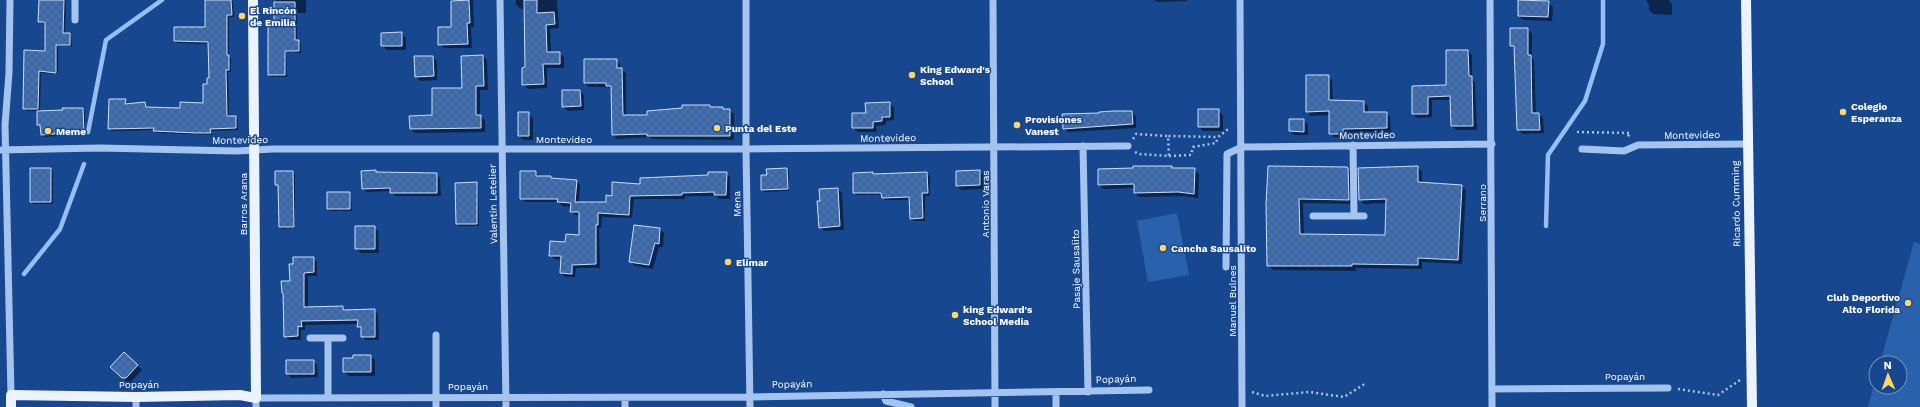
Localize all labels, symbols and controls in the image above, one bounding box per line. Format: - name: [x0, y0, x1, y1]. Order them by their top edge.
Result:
- place label: El Rincón de Emilia: [250, 5, 296, 28]
- marker: El Rincón de Emilia: [237, 11, 247, 21]
- place label: King Edward's School: [920, 64, 991, 87]
- marker: King Edward's School: [907, 70, 917, 80]
- place label: Colegio Esperanza: [1851, 101, 1902, 124]
- marker: Colegio Esperanza: [1838, 107, 1848, 117]
- place label: Provisiones Vanest: [1025, 114, 1083, 137]
- marker: Provisiones Vanest: [1012, 120, 1022, 130]
- marker: Punta del Este: [712, 123, 722, 133]
- place label: Punta del Este: [725, 123, 797, 134]
- marker: Meme: [43, 126, 53, 136]
- place label: Meme: [56, 126, 86, 137]
- street label: Montevideo: [1339, 129, 1395, 141]
- street label: Montevideo: [1664, 129, 1720, 141]
- street label: Montevideo: [860, 132, 916, 144]
- street label: Montevideo: [212, 134, 268, 146]
- street label: Montevideo: [536, 134, 592, 145]
- street label: Ricardo Cumming: [1730, 160, 1742, 247]
- street label: Valentín Letelier: [487, 164, 499, 244]
- street label: Antonio Varas: [980, 170, 991, 238]
- street label: Barros Arana: [238, 172, 249, 235]
- street label: Serrano: [1477, 184, 1488, 222]
- street label: Mena: [731, 191, 743, 217]
- street label: Pasaje Sausalito: [1070, 229, 1082, 309]
- marker: Cancha Sausalito: [1158, 243, 1168, 253]
- place label: Cancha Sausalito: [1171, 243, 1256, 254]
- marker: Elimar: [723, 257, 733, 267]
- place label: Elimar: [736, 257, 769, 268]
- street label: Manuel Bulnes: [1227, 265, 1238, 337]
- place label: Club Deportivo Alto Florida: [1826, 292, 1900, 315]
- marker: Club Deportivo Alto Florida: [1903, 298, 1913, 308]
- place label: king Edward's School Media: [963, 304, 1033, 327]
- marker: king Edward's School Media: [950, 310, 960, 320]
- north arrow: [1868, 355, 1908, 395]
- text: N: [1883, 359, 1892, 372]
- street label: Popayán: [1605, 371, 1645, 382]
- street label: Popayán: [1096, 373, 1136, 385]
- street label: Popayán: [772, 378, 812, 390]
- street label: Popayán: [119, 379, 159, 390]
- street label: Popayán: [448, 381, 488, 392]

